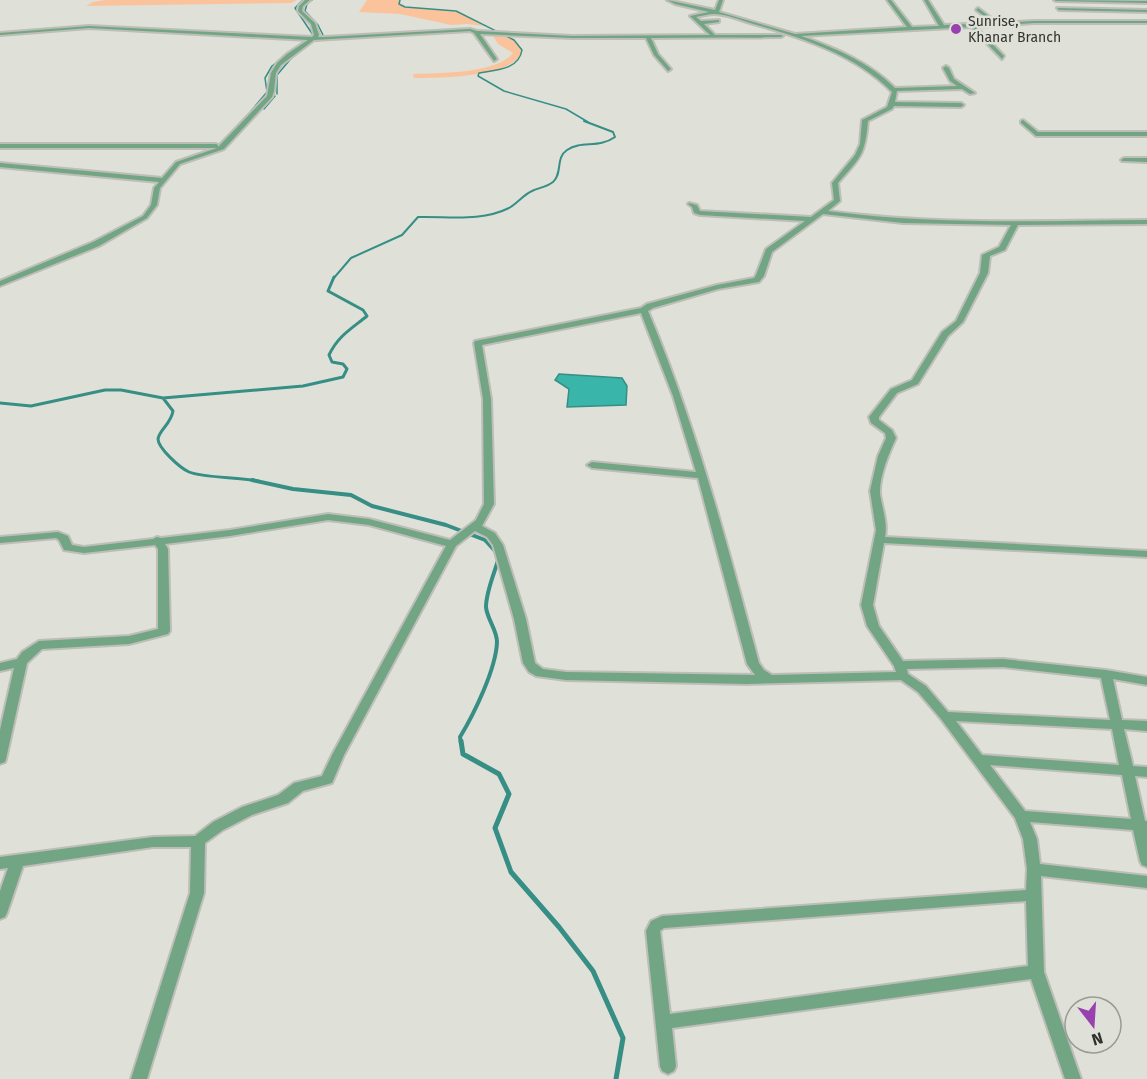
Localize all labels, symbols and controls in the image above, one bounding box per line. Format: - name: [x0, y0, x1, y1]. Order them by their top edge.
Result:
- place label: Sunrise, Khanar Branch: [968, 13, 1061, 46]
- marker: Sunrise, Khanar Branch: [949, 22, 963, 36]
- north arrow: [1063, 995, 1123, 1055]
- text: N: [1089, 1028, 1105, 1050]

